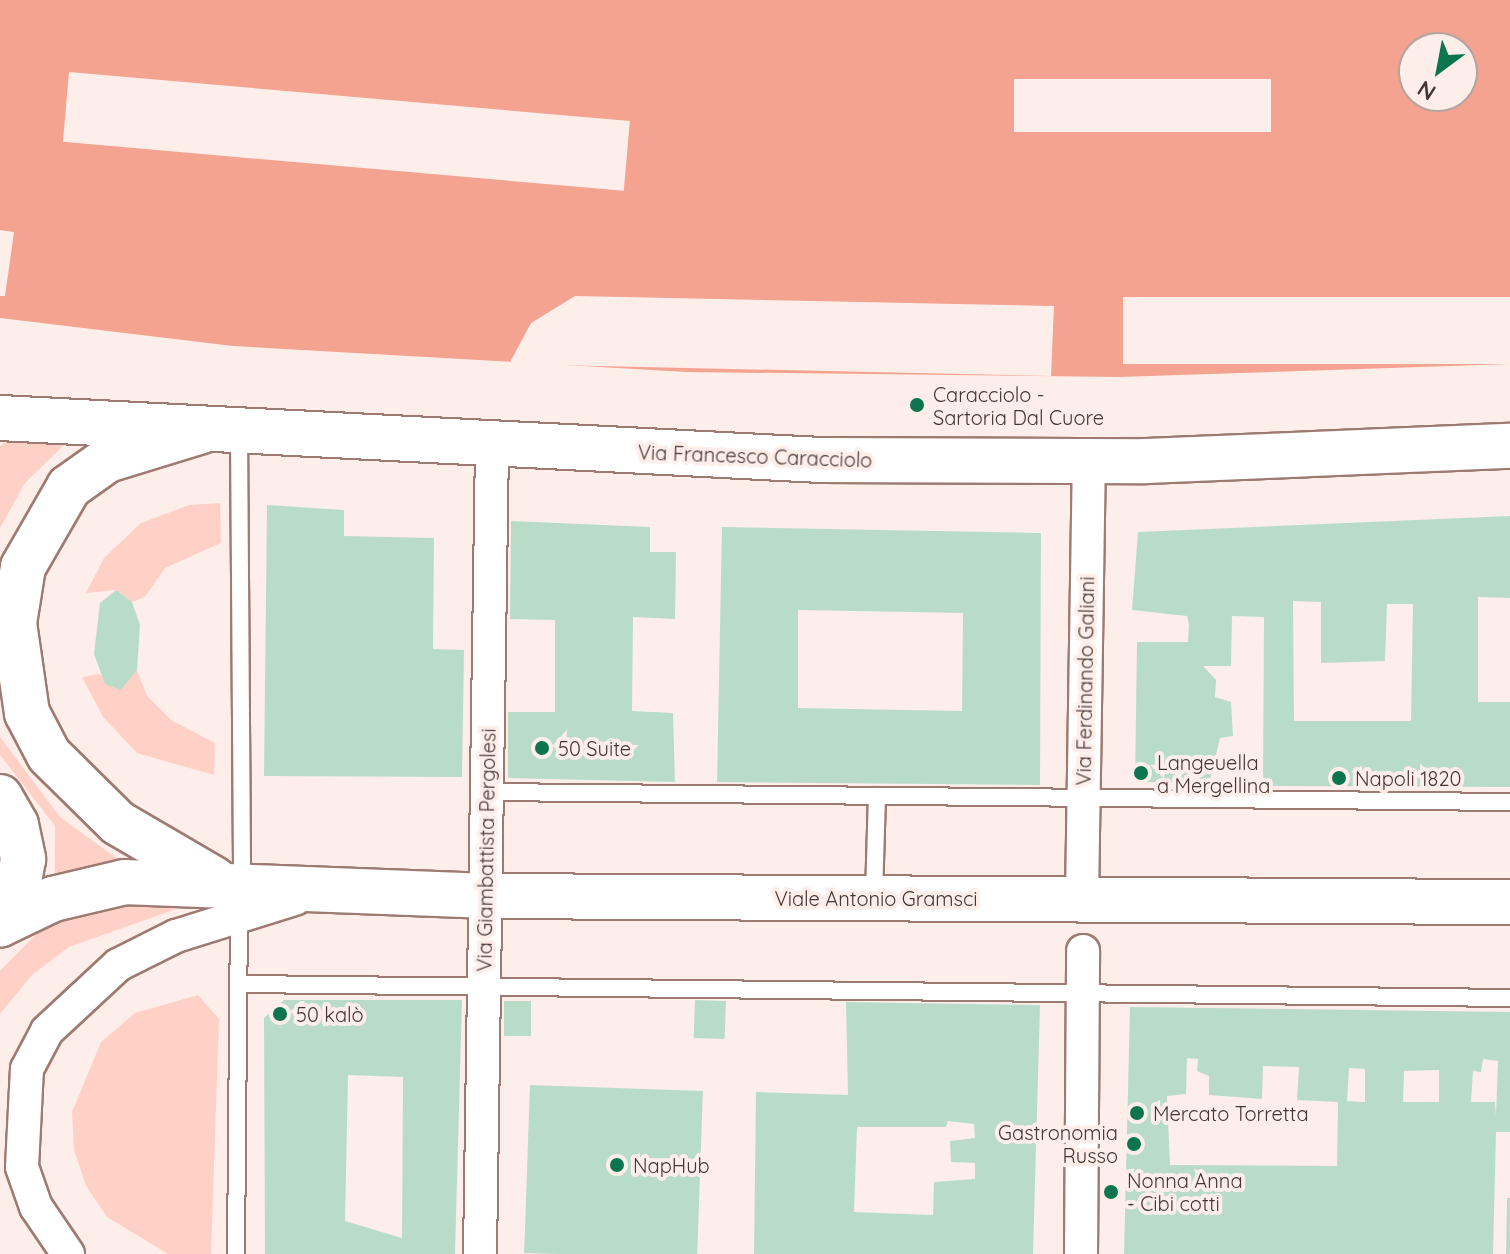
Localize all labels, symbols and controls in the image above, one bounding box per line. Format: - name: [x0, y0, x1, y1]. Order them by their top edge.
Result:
- north arrow: [1398, 32, 1478, 112]
- text: N: [1412, 75, 1441, 107]
- place label: Caracciolo - Sartoria Dal Cuore: [933, 382, 1104, 429]
- marker: Caracciolo - Sartoria Dal Cuore: [908, 396, 926, 414]
- street label: Via Francesco Caracciolo: [637, 440, 873, 472]
- street label: Via Ferdinando Galiani: [1071, 576, 1099, 786]
- street label: Via Giambattista Pergolesi: [472, 728, 500, 972]
- place label: 50 Suite: [558, 736, 631, 760]
- marker: 50 Suite: [533, 739, 551, 757]
- place label: Langeuella a Mergellina: [1157, 750, 1270, 797]
- marker: Langeuella a Mergellina: [1132, 764, 1150, 782]
- place label: Napoli 1820: [1355, 766, 1461, 790]
- marker: Napoli 1820: [1330, 769, 1348, 787]
- street label: Viale Antonio Gramsci: [774, 886, 978, 910]
- place label: 50 kalò: [296, 1002, 364, 1026]
- marker: 50 kalò: [271, 1005, 289, 1023]
- place label: Mercato Torretta: [1153, 1101, 1308, 1125]
- marker: Mercato Torretta: [1128, 1104, 1146, 1122]
- place label: Gastronomia Russo: [998, 1120, 1118, 1167]
- marker: Gastronomia Russo: [1125, 1135, 1143, 1153]
- place label: NapHub: [633, 1153, 710, 1177]
- marker: NapHub: [608, 1156, 626, 1174]
- place label: Nonna Anna - Cibi cotti: [1127, 1168, 1243, 1215]
- marker: Nonna Anna - Cibi cotti: [1102, 1183, 1120, 1201]

